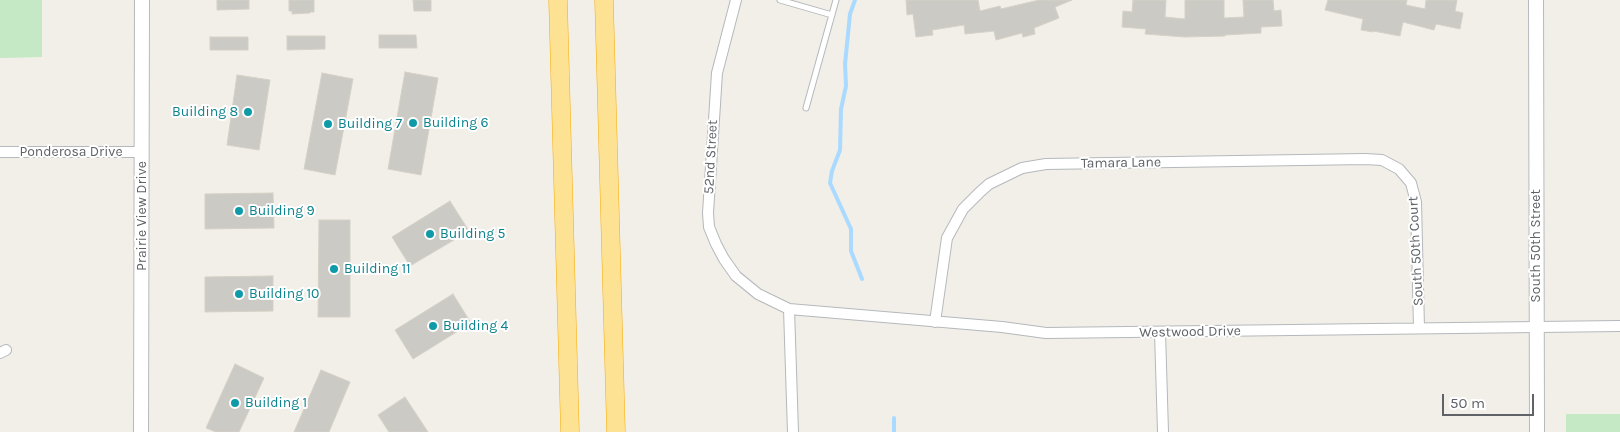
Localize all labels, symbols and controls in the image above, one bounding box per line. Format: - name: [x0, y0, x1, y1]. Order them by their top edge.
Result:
- place label: Building 8: [172, 104, 238, 120]
- marker: Building 8: [242, 106, 254, 118]
- place label: Building 6: [423, 115, 488, 131]
- place label: Building 7: [338, 116, 402, 132]
- marker: Building 6: [407, 117, 419, 129]
- marker: Building 7: [322, 118, 334, 130]
- street label: 52nd Street: [701, 119, 721, 195]
- street label: Ponderosa Drive: [19, 144, 123, 160]
- street label: Tamara Lane: [1081, 154, 1161, 172]
- street label: Prairie View Drive: [134, 161, 150, 271]
- street label: South 50th Street: [1528, 189, 1544, 303]
- street label: South 50th Court: [1405, 196, 1427, 306]
- place label: Building 9: [249, 203, 315, 219]
- marker: Building 9: [233, 205, 245, 217]
- place label: Building 5: [440, 226, 505, 242]
- marker: Building 5: [424, 228, 436, 240]
- place label: Building 11: [344, 261, 411, 277]
- marker: Building 11: [328, 263, 340, 275]
- place label: Building 10: [249, 286, 319, 302]
- marker: Building 10: [233, 288, 245, 300]
- place label: Building 4: [443, 318, 508, 334]
- marker: Building 4: [427, 320, 439, 332]
- street label: Westwood Drive: [1139, 323, 1241, 341]
- scale bar: [1445, 384, 1538, 416]
- text: 50 m: [1450, 394, 1485, 412]
- place label: Building 1: [245, 395, 307, 411]
- marker: Building 1: [229, 397, 241, 409]

